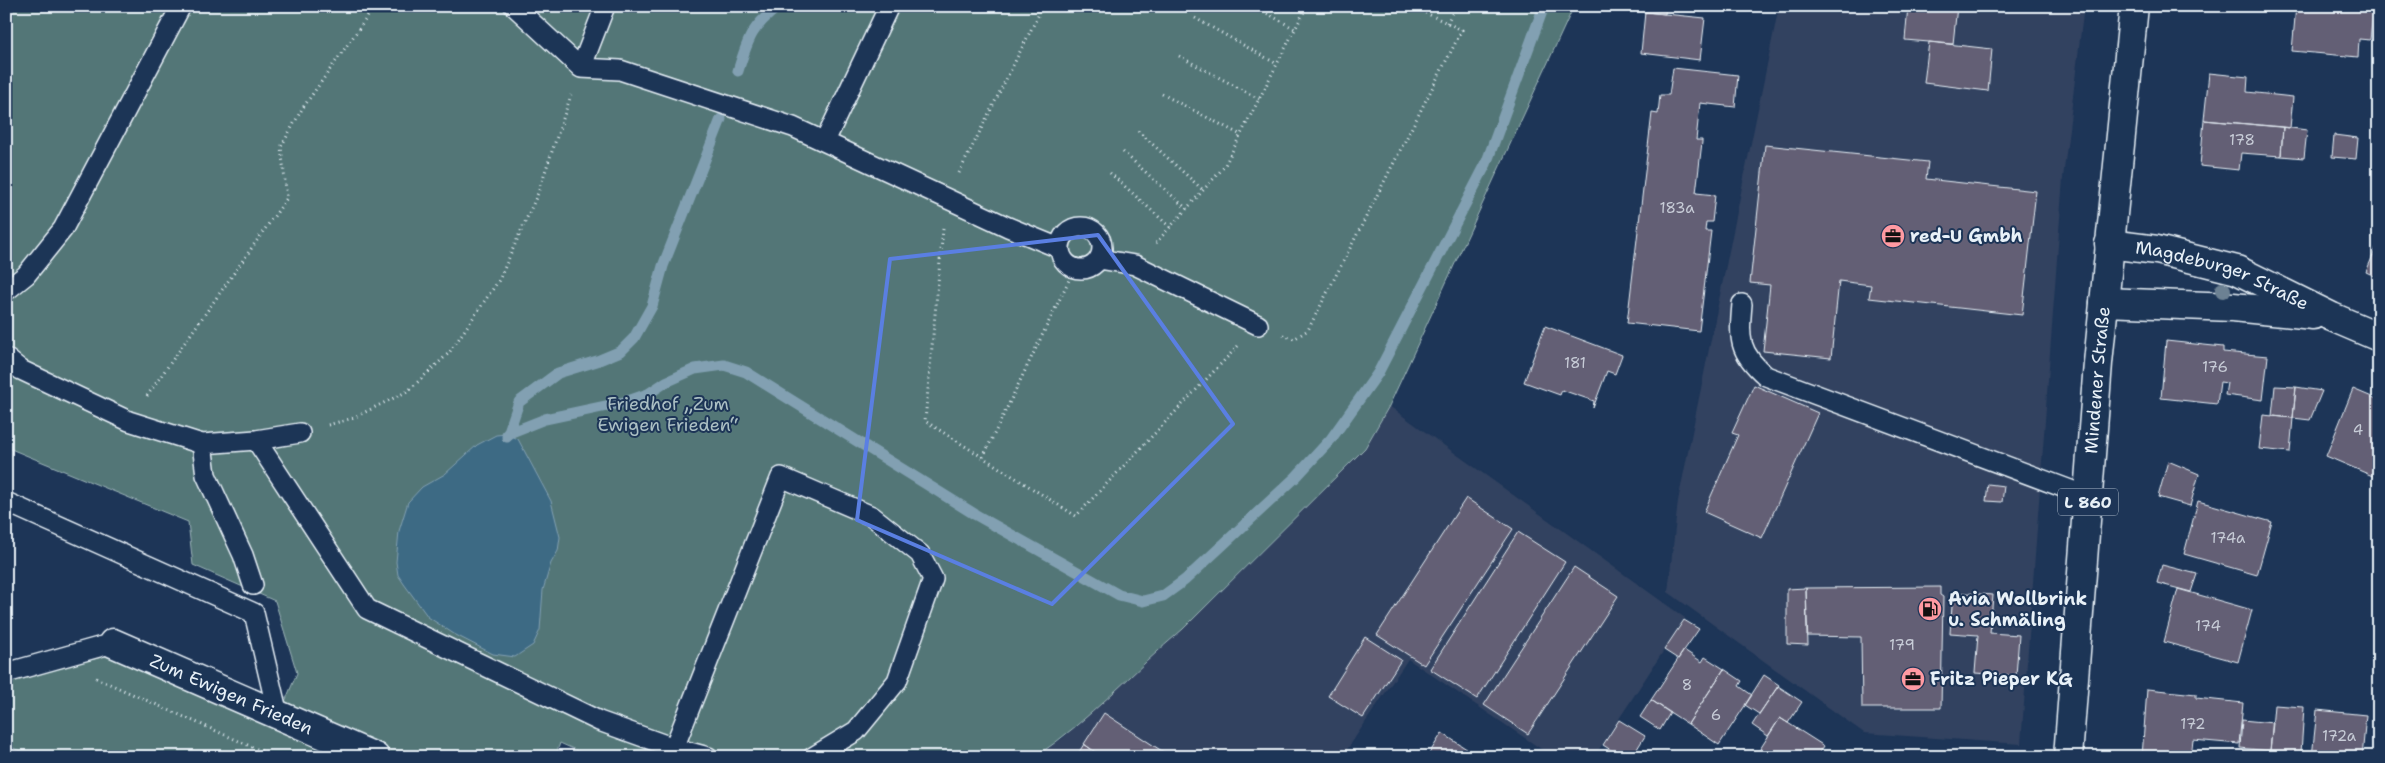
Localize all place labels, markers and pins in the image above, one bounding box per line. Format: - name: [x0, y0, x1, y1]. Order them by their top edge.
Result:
- office icon: red-U Gmbh: [1880, 223, 1906, 249]
- place label: red-U Gmbh: [1910, 224, 2023, 248]
- place label: Avia Wollbrink u. Schmäling: [1948, 587, 2087, 632]
- fuel station icon: Avia Wollbrink u. Schmäling: [1917, 596, 1943, 622]
- office icon: Fritz Pieper KG: [1900, 666, 1926, 692]
- place label: Fritz Pieper KG: [1930, 667, 2073, 691]

